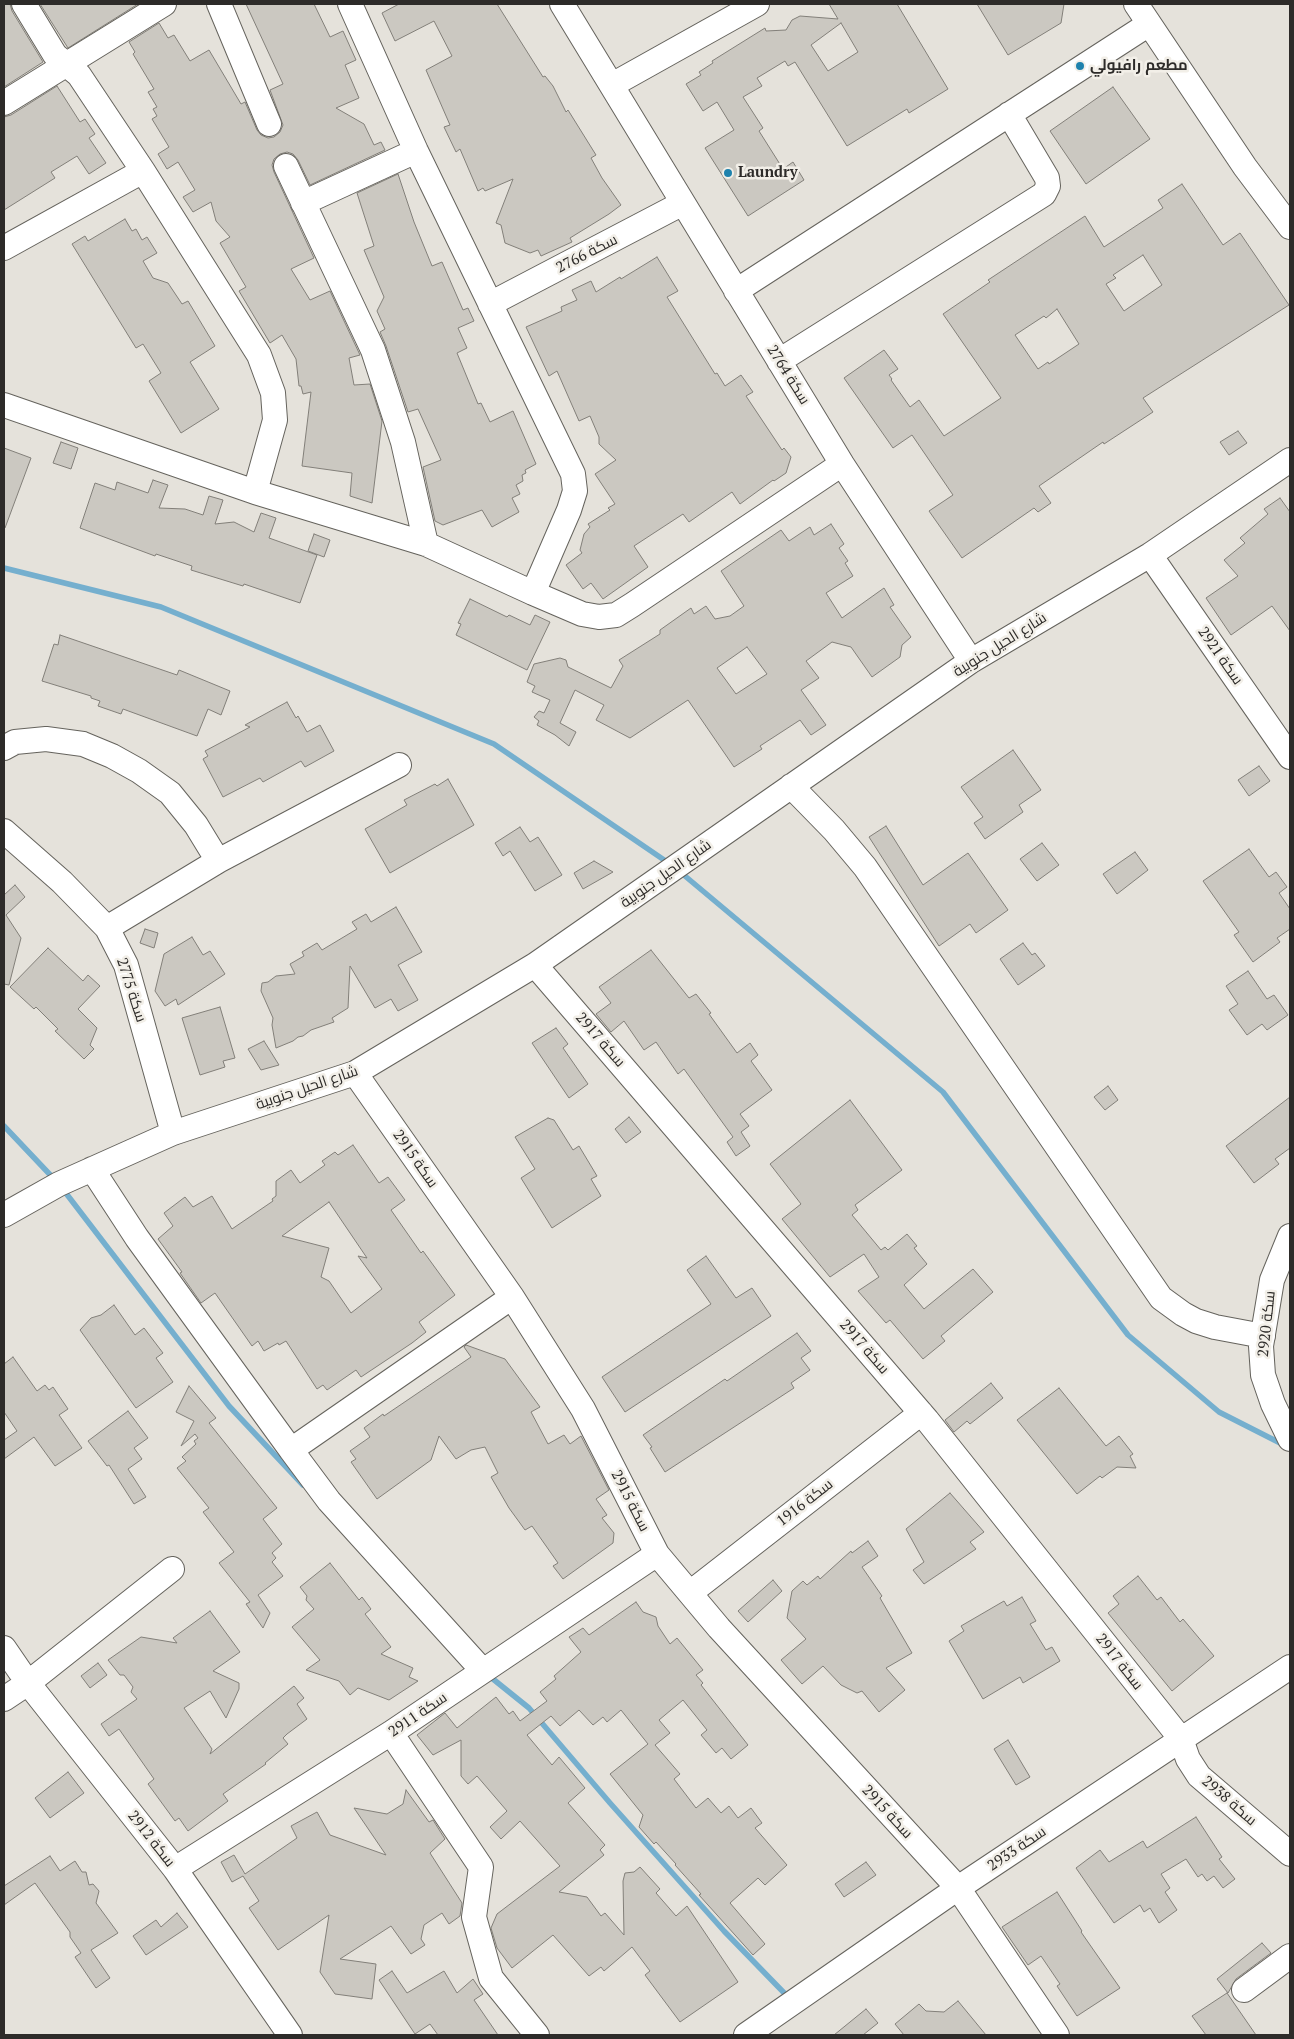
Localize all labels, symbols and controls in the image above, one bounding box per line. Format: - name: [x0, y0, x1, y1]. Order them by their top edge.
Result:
- place label: مطعم رافيولي: [1090, 57, 1188, 75]
- marker: مطعم رافيولي: [1074, 60, 1086, 72]
- place label: Laundry: [738, 164, 798, 182]
- marker: Laundry: [722, 167, 734, 179]
- street label: سكة 2766: [553, 231, 621, 277]
- street label: سكة 2764: [763, 342, 813, 408]
- street label: شارع الحيل جنوبية: [950, 609, 1050, 681]
- street label: سكة 2921: [1194, 624, 1246, 688]
- street label: شارع الحيل جنوبية: [617, 836, 715, 912]
- street label: سكة 2775: [112, 956, 150, 1024]
- street label: سكة 2917: [571, 1009, 629, 1071]
- street label: شارع الحيل جنوبية: [254, 1062, 360, 1114]
- street label: سكة 2915: [389, 1127, 441, 1191]
- street label: سكة 2920: [1255, 1290, 1279, 1358]
- street label: سكة 2917: [835, 1316, 893, 1378]
- street label: سكة 2915: [607, 1467, 653, 1535]
- street label: سكة 1916: [773, 1475, 837, 1531]
- street label: سكة 2917: [1091, 1630, 1147, 1694]
- street label: سكة 2911: [385, 1689, 451, 1741]
- street label: سكة 2938: [1198, 1772, 1260, 1830]
- street label: سكة 2915: [858, 1782, 916, 1842]
- street label: سكة 2912: [123, 1807, 179, 1871]
- street label: سكة 2933: [984, 1823, 1050, 1875]

